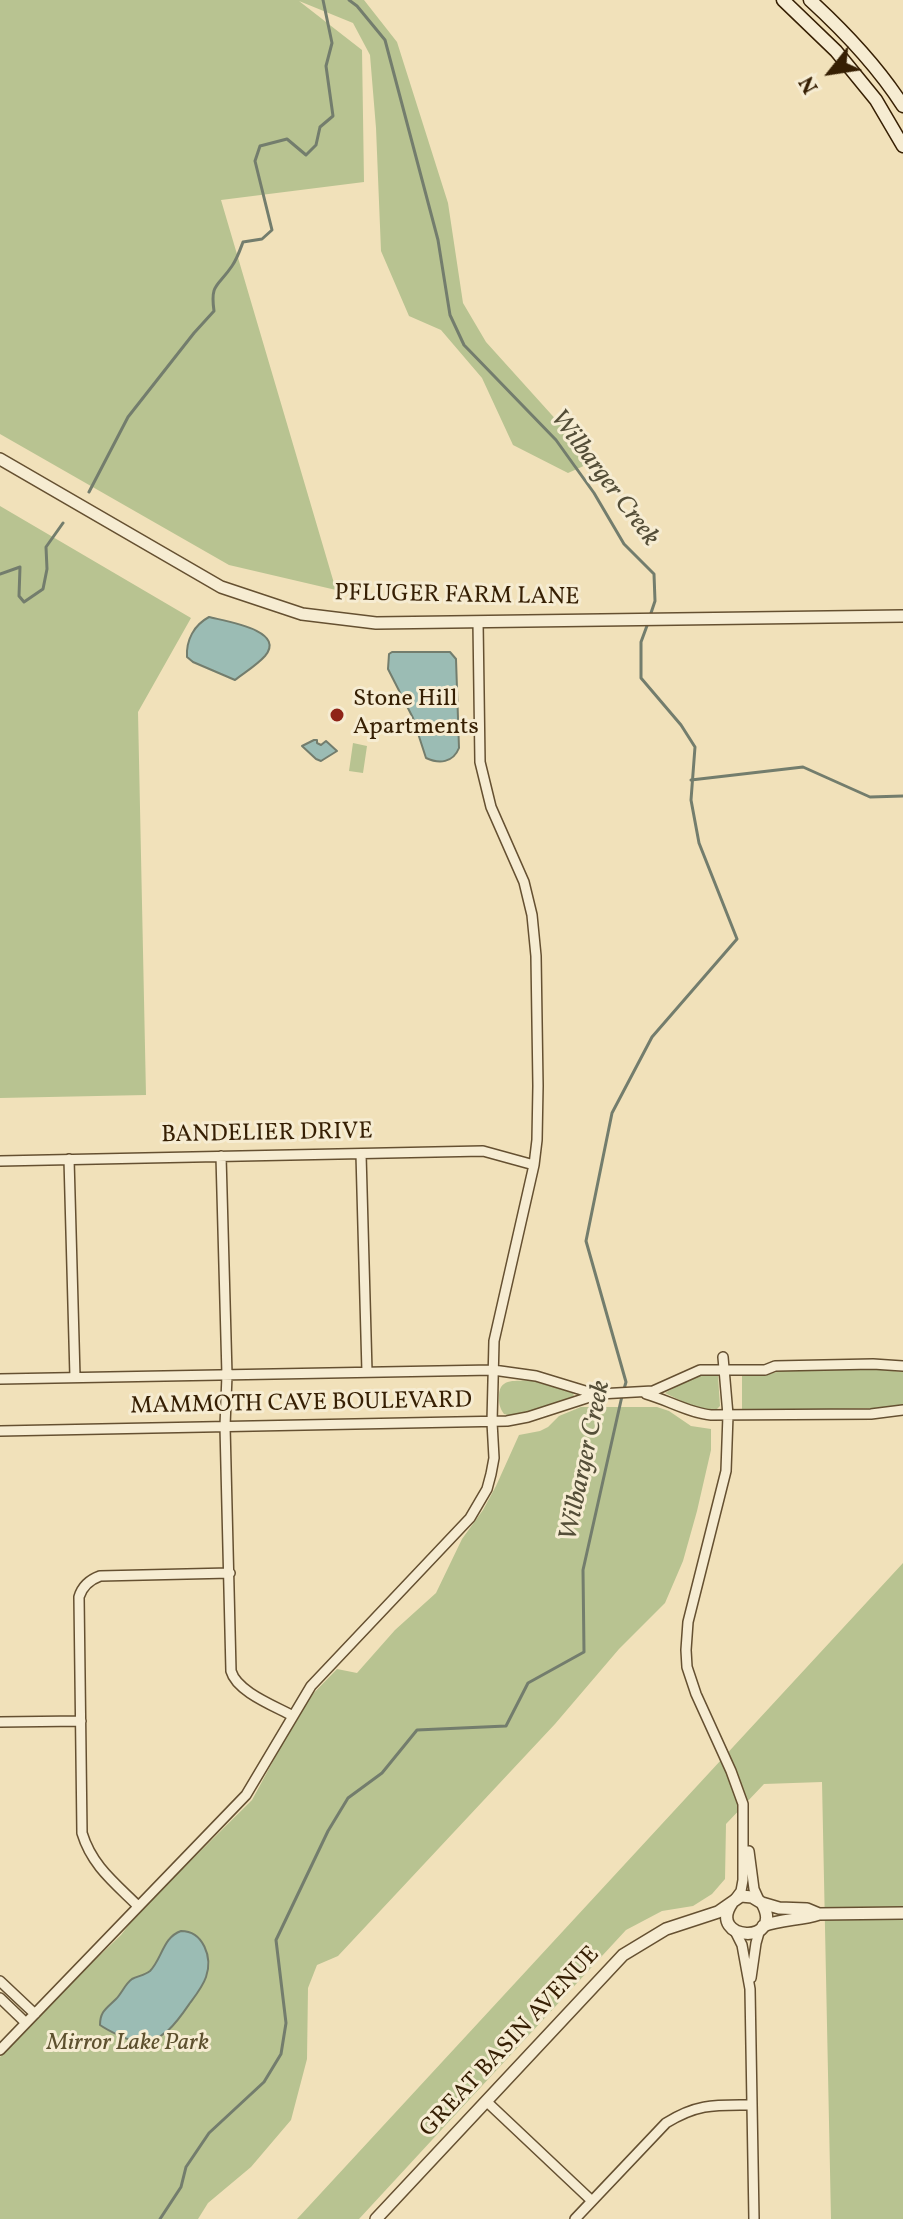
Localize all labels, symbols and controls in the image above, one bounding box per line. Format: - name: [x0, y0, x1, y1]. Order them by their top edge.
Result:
- north arrow: [791, 32, 871, 112]
- text: N: [792, 70, 827, 99]
- water label: Wilbarger Creek: [541, 404, 665, 554]
- street label: PFLUGER FARM LANE: [334, 580, 580, 614]
- place label: Stone Hill Apartments: [353, 687, 479, 743]
- marker: Stone Hill Apartments: [328, 706, 346, 724]
- street label: BANDELIER DRIVE: [161, 1119, 373, 1151]
- water label: Wilbarger Creek: [555, 1378, 619, 1544]
- street label: MAMMOTH CAVE BOULEVARD: [130, 1388, 472, 1422]
- street label: GREAT BASIN AVENUE: [415, 1942, 607, 2144]
- park label: Mirror Lake Park: [47, 2031, 209, 2059]

